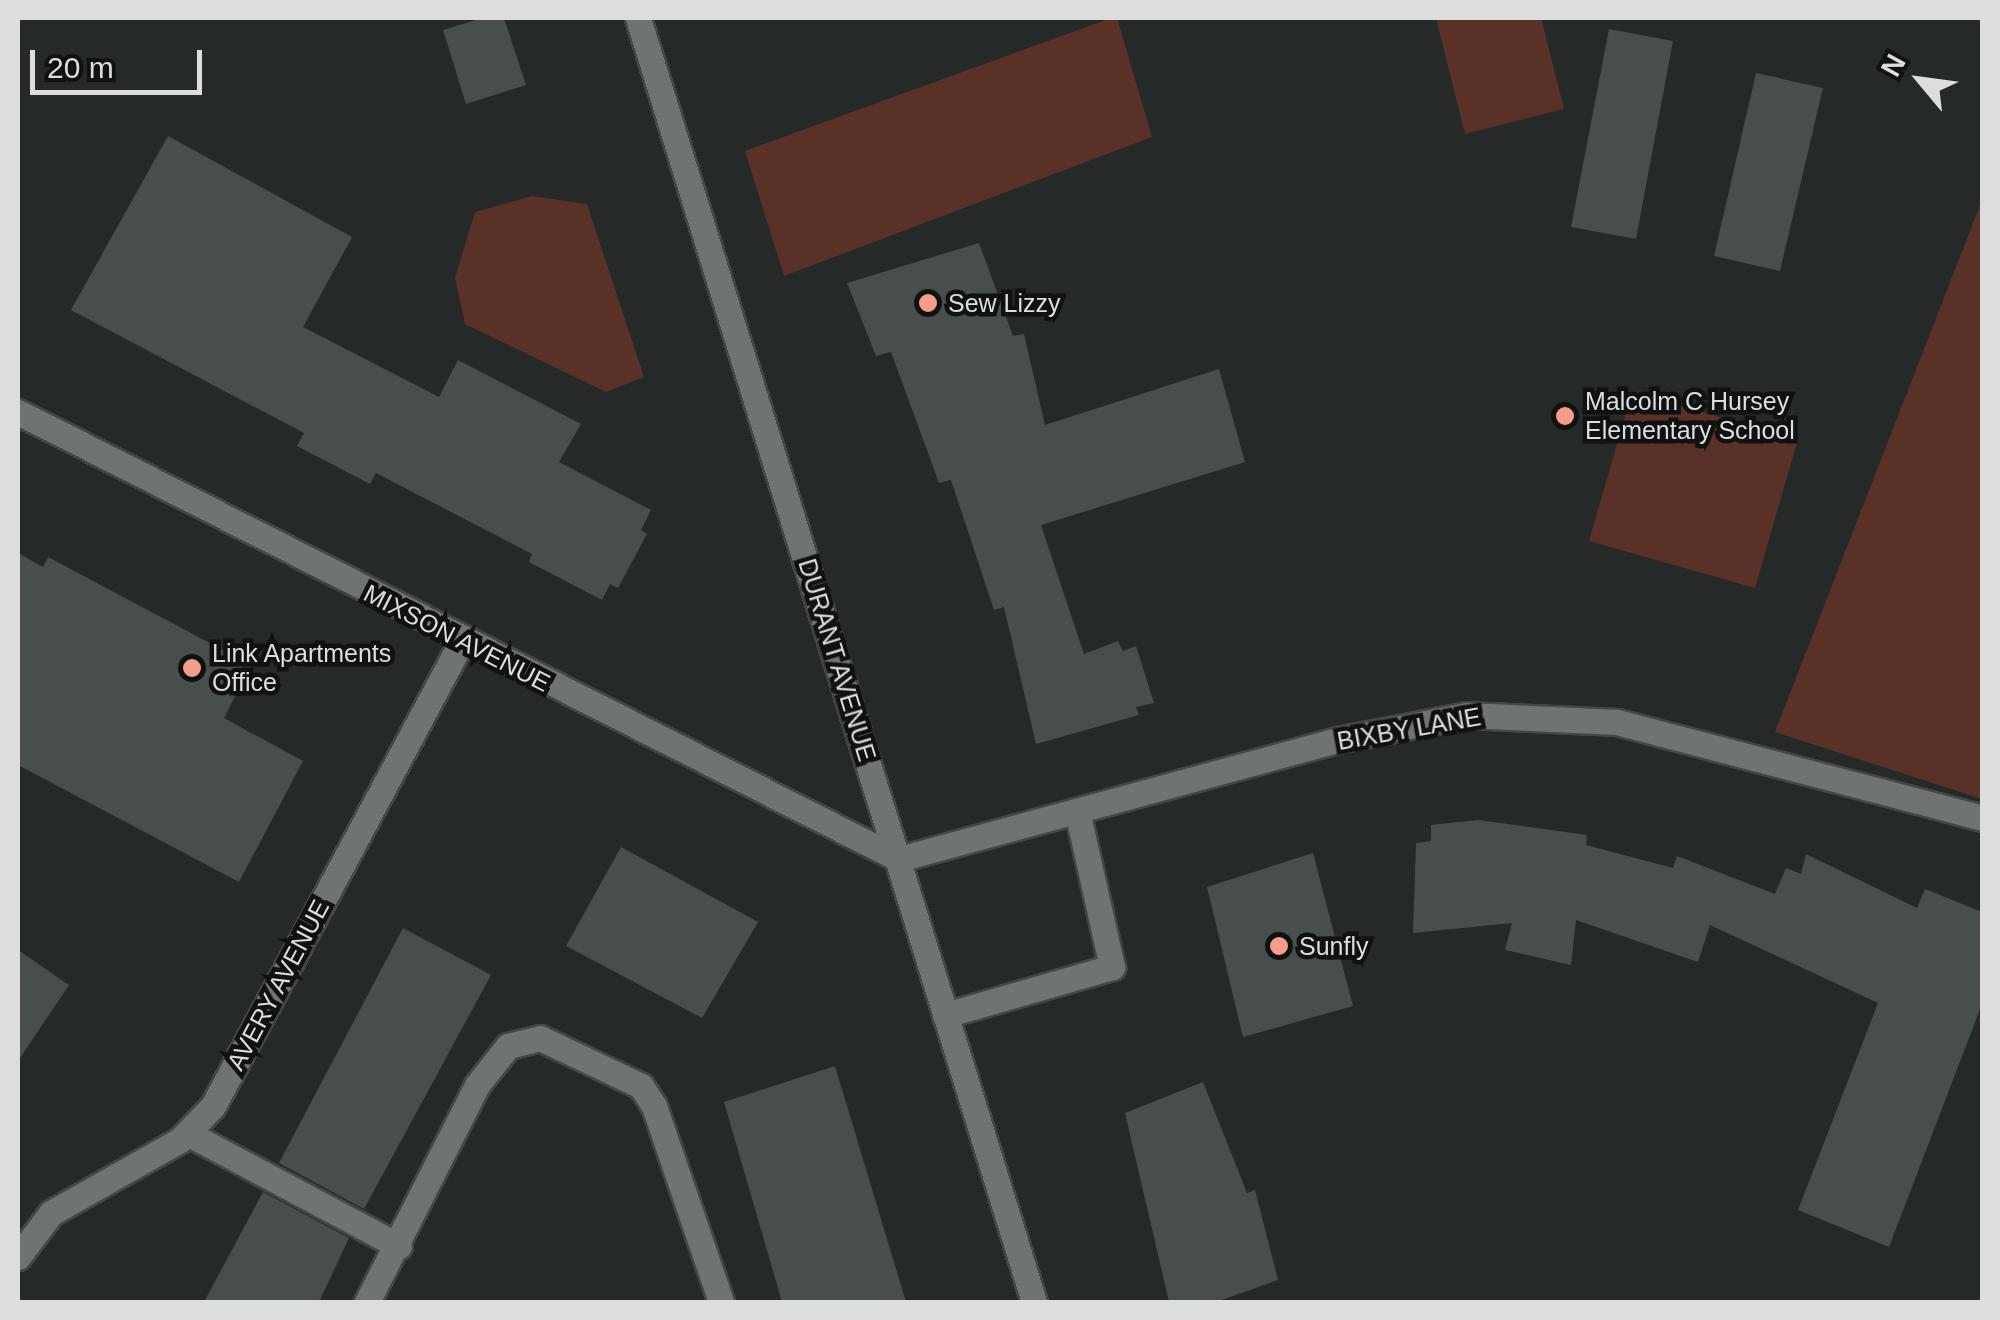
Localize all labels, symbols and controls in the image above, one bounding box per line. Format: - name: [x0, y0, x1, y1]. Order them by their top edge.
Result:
- scale bar: [35, 30, 208, 92]
- north arrow: [1870, 30, 1970, 130]
- text: N: [1875, 49, 1912, 82]
- text: 20 m: [47, 51, 114, 84]
- place label: Sew Lizzy: [948, 288, 1061, 318]
- marker: Sew Lizzy: [917, 292, 939, 314]
- place label: Malcolm C Hursey Elementary School: [1585, 387, 1795, 446]
- marker: Malcolm C Hursey Elementary School: [1554, 405, 1576, 427]
- street label: DURANT AVENUE: [792, 554, 882, 766]
- street label: MIXSON AVENUE: [358, 578, 556, 698]
- place label: Link Apartments Office: [212, 639, 393, 698]
- marker: Link Apartments Office: [181, 657, 203, 679]
- street label: BIXBY LANE: [1335, 702, 1483, 756]
- street label: AVERY AVENUE: [220, 894, 336, 1076]
- place label: Sunfly: [1299, 931, 1368, 961]
- marker: Sunfly: [1268, 935, 1290, 957]

